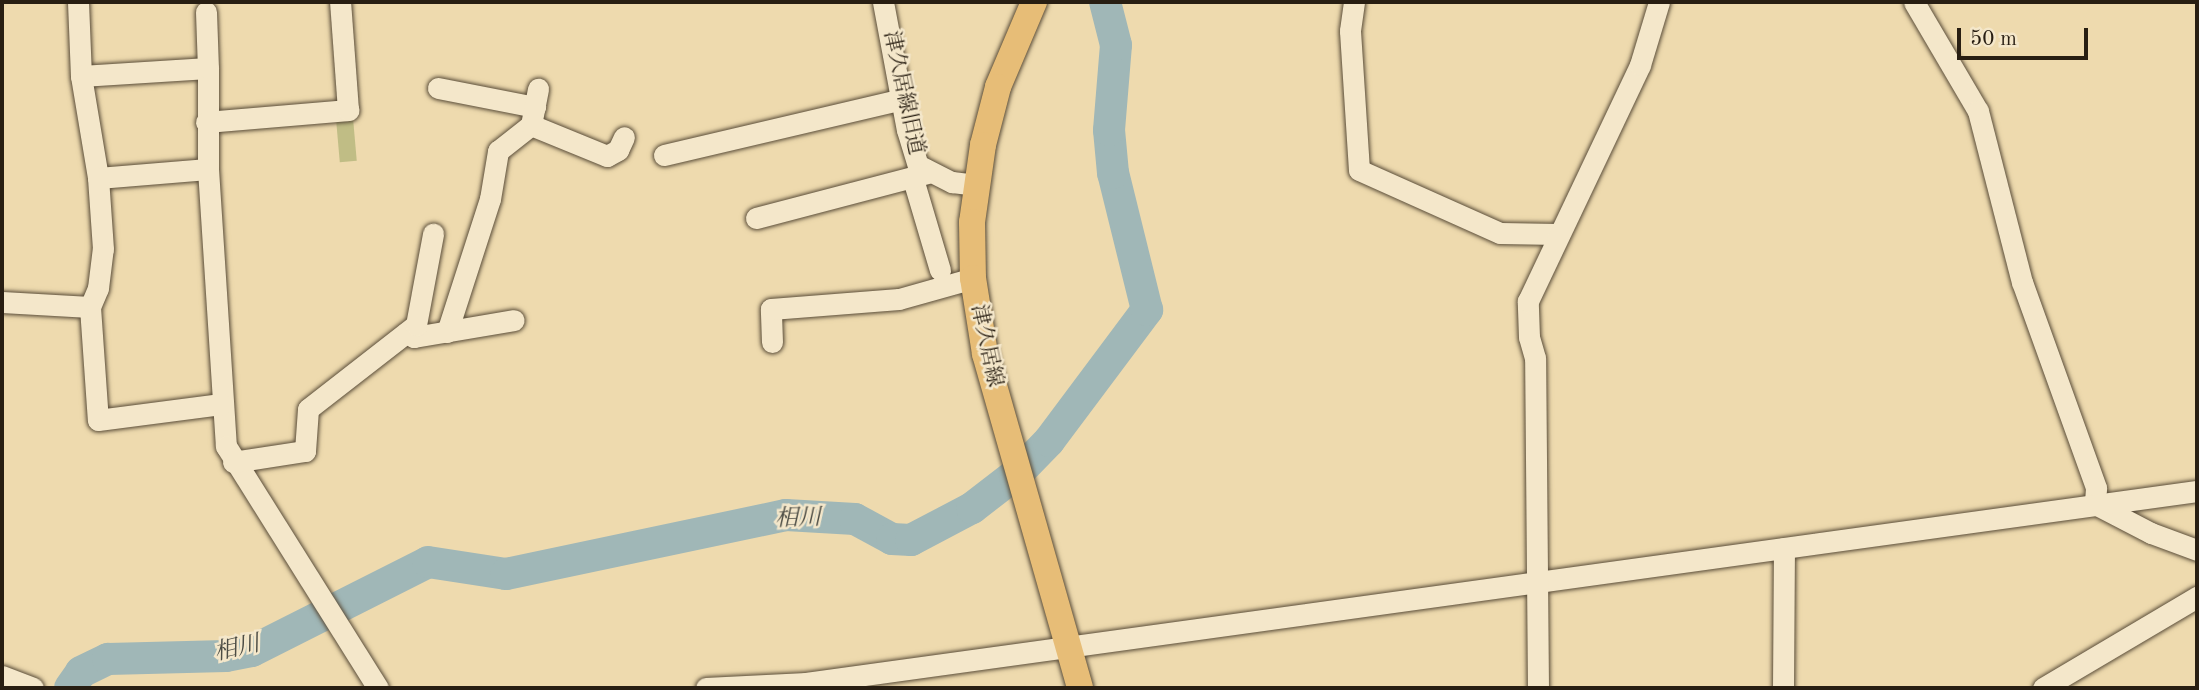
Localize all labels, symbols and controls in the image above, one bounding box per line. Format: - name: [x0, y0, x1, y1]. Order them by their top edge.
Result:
- scale bar: [1961, 14, 2092, 58]
- street label: 津久居線旧道: [878, 29, 928, 157]
- text: 50 m: [1970, 29, 2017, 50]
- street label: 津久居線: [965, 302, 1007, 390]
- water label: 相川: [775, 504, 821, 534]
- water label: 相川: [211, 630, 263, 668]

